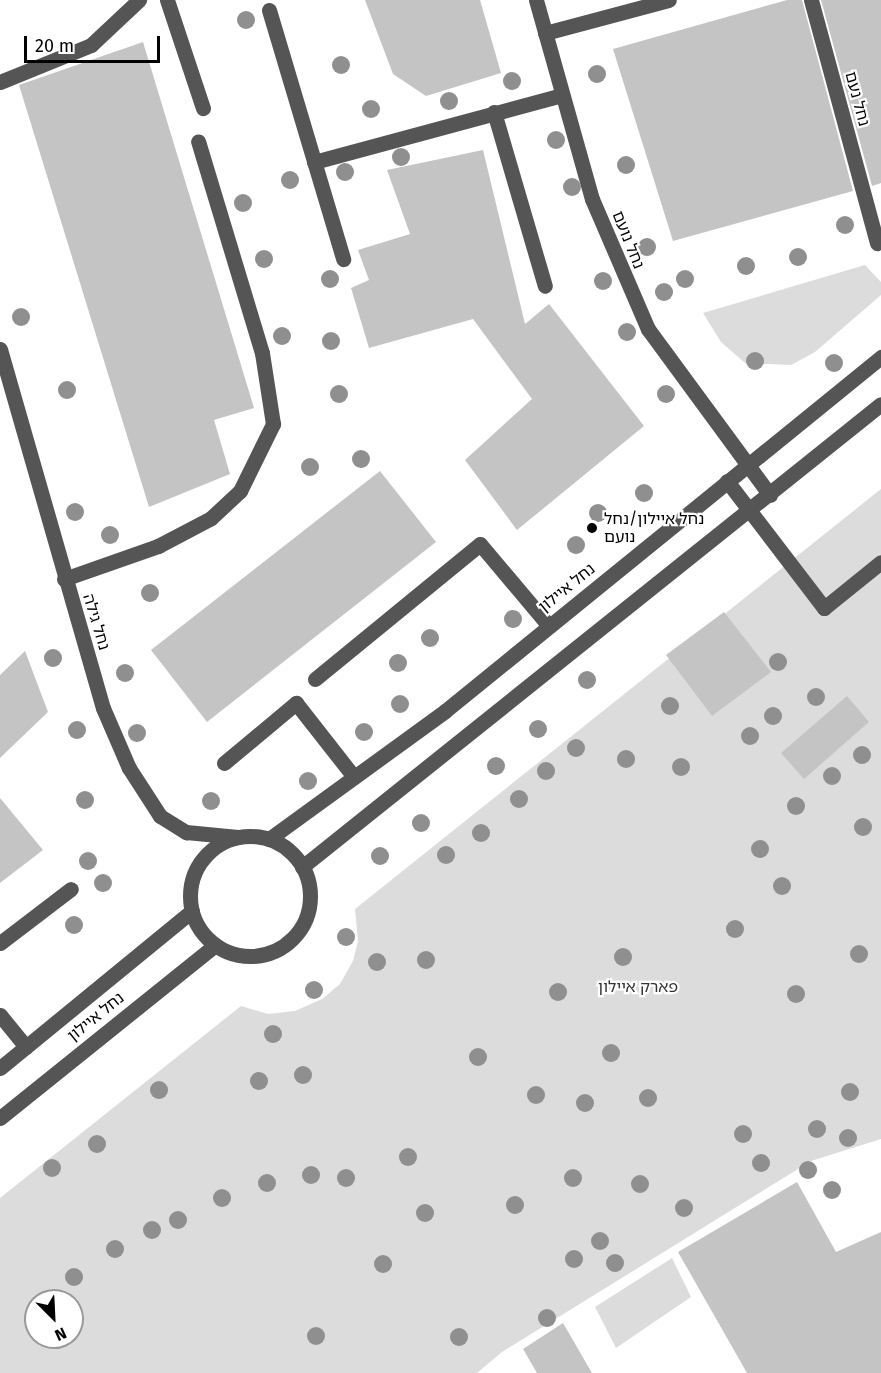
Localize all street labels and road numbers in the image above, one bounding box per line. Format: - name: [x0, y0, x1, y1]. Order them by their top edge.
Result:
- street label: נחל נעם: [841, 70, 873, 128]
- street label: נחל נועם: [608, 208, 648, 272]
- street label: נחל איילון: [535, 559, 599, 617]
- street label: נחל גילה: [78, 592, 114, 652]
- street label: נחל איילון: [64, 988, 128, 1046]

